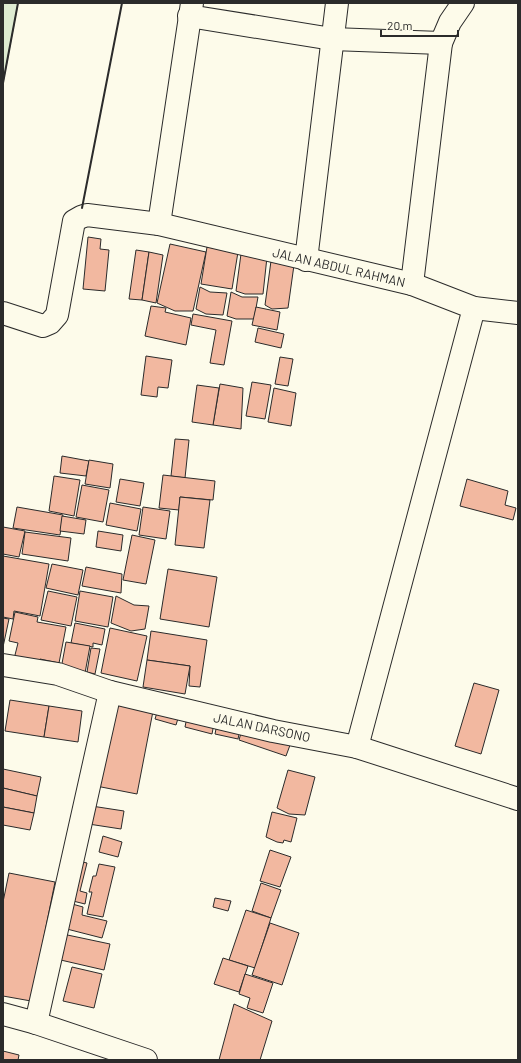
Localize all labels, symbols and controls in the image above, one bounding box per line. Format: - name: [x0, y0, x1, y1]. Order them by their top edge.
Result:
- scale bar: [381, 12, 458, 38]
- text: 20 m: [387, 18, 413, 32]
- street label: JALAN ABDUL RAHMAN: [271, 244, 407, 290]
- street label: JALAN DARSONO: [212, 709, 312, 745]

